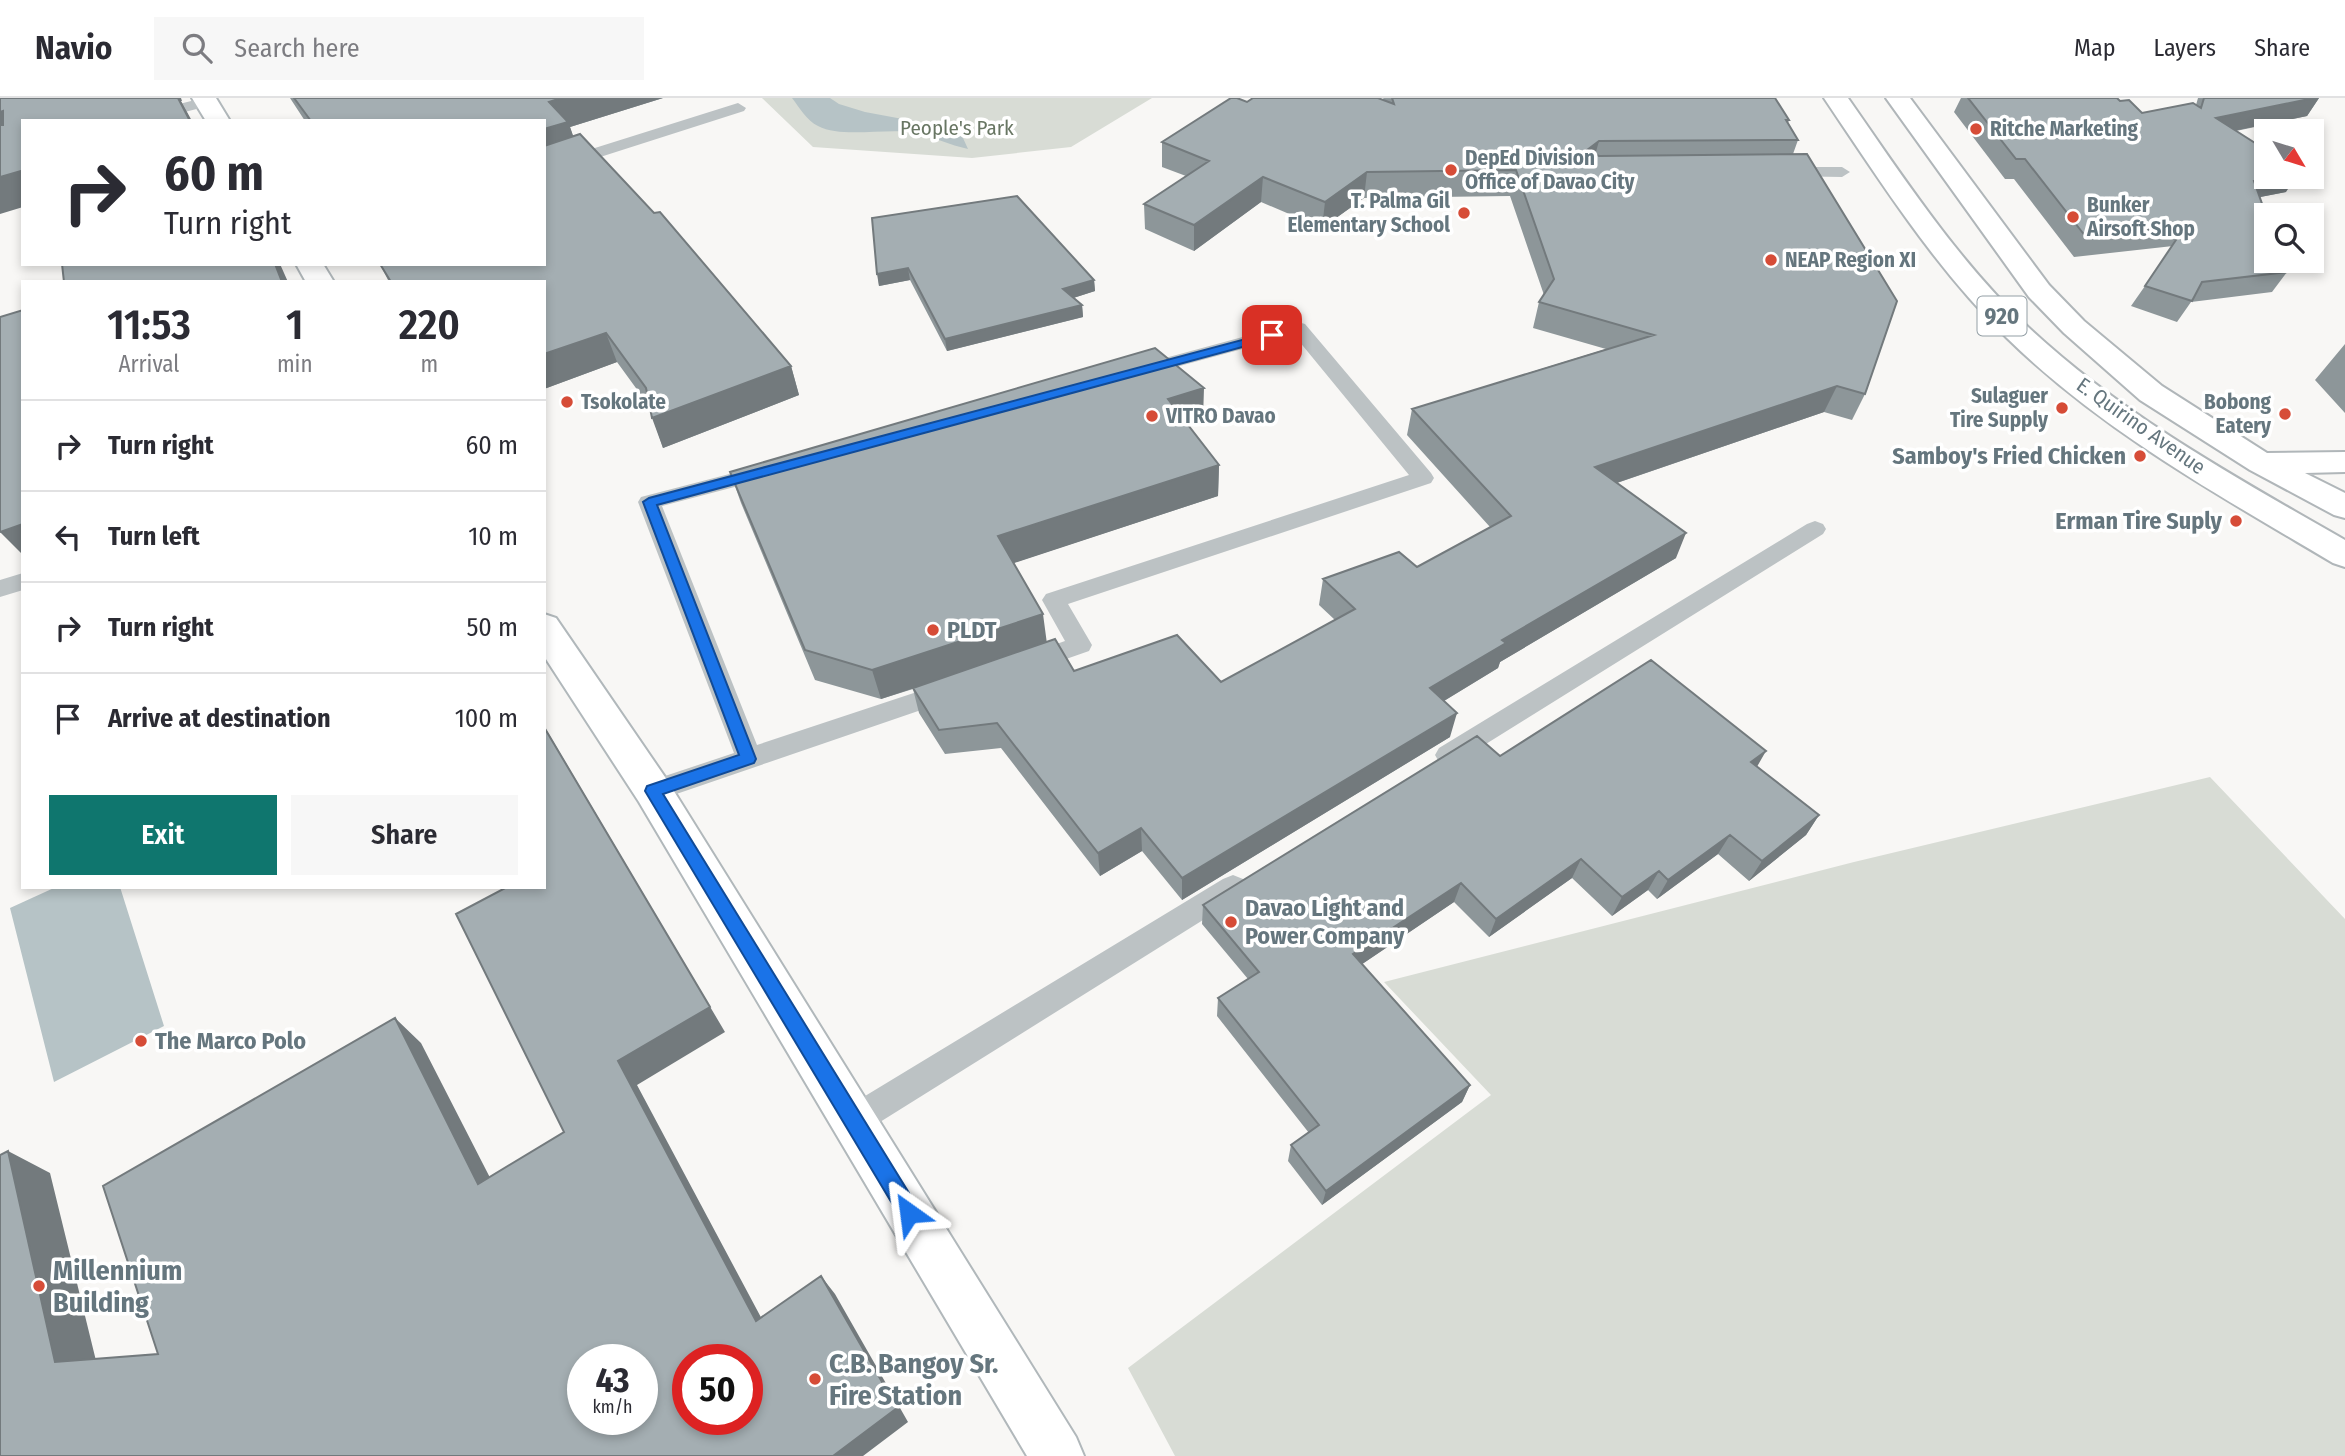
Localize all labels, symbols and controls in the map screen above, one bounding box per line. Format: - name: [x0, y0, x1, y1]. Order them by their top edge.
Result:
- search box: [154, 17, 644, 80]
- text: Navio: [35, 28, 112, 68]
- icon: search: [178, 29, 216, 67]
- text: Search here: [234, 33, 360, 64]
- text: Map: [2074, 34, 2116, 62]
- text: Layers: [2154, 34, 2216, 62]
- text: Share: [2254, 34, 2310, 62]
- park label: People's Park: [900, 115, 1014, 141]
- place label: Ritche Marketing: [1990, 116, 2139, 142]
- north arrow: [2254, 119, 2324, 189]
- map controls: [2254, 119, 2324, 273]
- marker: Ritche Marketing: [1968, 121, 1984, 137]
- text: 60 m: [164, 144, 264, 203]
- place label: DepEd Division Office of Davao City: [1465, 145, 1636, 195]
- icon: right: [49, 147, 140, 238]
- marker: DepEd Division Office of Davao City: [1443, 162, 1459, 178]
- place label: T. Palma Gil Elementary School: [1287, 188, 1450, 238]
- place label: Bunker Airsoft Shop: [2086, 192, 2195, 242]
- button: search: [2254, 203, 2324, 273]
- text: Turn right: [164, 204, 291, 242]
- marker: T. Palma Gil Elementary School: [1456, 205, 1472, 221]
- marker: Bunker Airsoft Shop: [2065, 209, 2081, 225]
- place label: NEAP Region XI: [1785, 247, 1916, 273]
- marker: NEAP Region XI: [1763, 252, 1779, 268]
- road number: 920: [1978, 296, 2026, 336]
- text: 11:53: [107, 300, 191, 350]
- text: 1: [286, 300, 303, 350]
- text: 220: [399, 300, 460, 350]
- pin: [1242, 305, 1302, 365]
- icon: arrive: [1253, 316, 1291, 354]
- text: Arrival: [118, 350, 179, 378]
- text: min: [277, 350, 313, 378]
- text: m: [420, 350, 438, 378]
- street label: E. Quirino Avenue: [2071, 372, 2211, 480]
- place label: Sulaguer Tire Supply: [1950, 383, 2049, 433]
- place label: Tsokolate: [581, 389, 666, 415]
- place label: Bobong Eatery: [2204, 389, 2272, 439]
- marker: Tsokolate: [559, 394, 575, 410]
- marker: Sulaguer Tire Supply: [2054, 400, 2070, 416]
- place label: VITRO Davao: [1165, 403, 1276, 429]
- marker: Bobong Eatery: [2277, 406, 2293, 422]
- marker: VITRO Davao: [1144, 408, 1160, 424]
- icon: right: [49, 427, 87, 465]
- text: Turn right: [108, 430, 214, 461]
- text: 60 m: [465, 430, 518, 461]
- place label: Samboy's Fried Chicken: [1892, 442, 2126, 470]
- marker: Samboy's Fried Chicken: [2132, 448, 2148, 464]
- place label: Erman Tire Suply: [2055, 507, 2223, 535]
- marker: Erman Tire Suply: [2228, 513, 2244, 529]
- icon: left: [49, 518, 87, 556]
- text: Turn left: [108, 521, 200, 552]
- text: 10 m: [468, 521, 518, 552]
- icon: right: [49, 609, 87, 647]
- text: Turn right: [108, 612, 214, 643]
- text: 50 m: [466, 612, 518, 643]
- place label: PLDT: [947, 616, 997, 644]
- marker: PLDT: [925, 622, 941, 638]
- icon: arrive: [49, 700, 87, 738]
- text: Arrive at destination: [108, 703, 331, 734]
- text: 100 m: [455, 703, 518, 734]
- button: Exit: [49, 795, 277, 875]
- button: Share: [291, 795, 518, 875]
- place label: Davao Light and Power Company: [1245, 894, 1405, 950]
- marker: Davao Light and Power Company: [1223, 914, 1239, 930]
- place label: The Marco Polo: [155, 1027, 306, 1055]
- marker: The Marco Polo: [133, 1033, 149, 1049]
- position arrow: [872, 1176, 946, 1250]
- place label: Millennium Building: [53, 1254, 182, 1319]
- marker: Millennium Building: [31, 1278, 47, 1294]
- speed limit sign: 50: [672, 1344, 763, 1435]
- place label: C.B. Bangoy Sr. Fire Station: [829, 1347, 998, 1412]
- text: 43: [595, 1359, 630, 1401]
- marker: C.B. Bangoy Sr. Fire Station: [807, 1371, 823, 1387]
- text: km/h: [592, 1396, 633, 1418]

